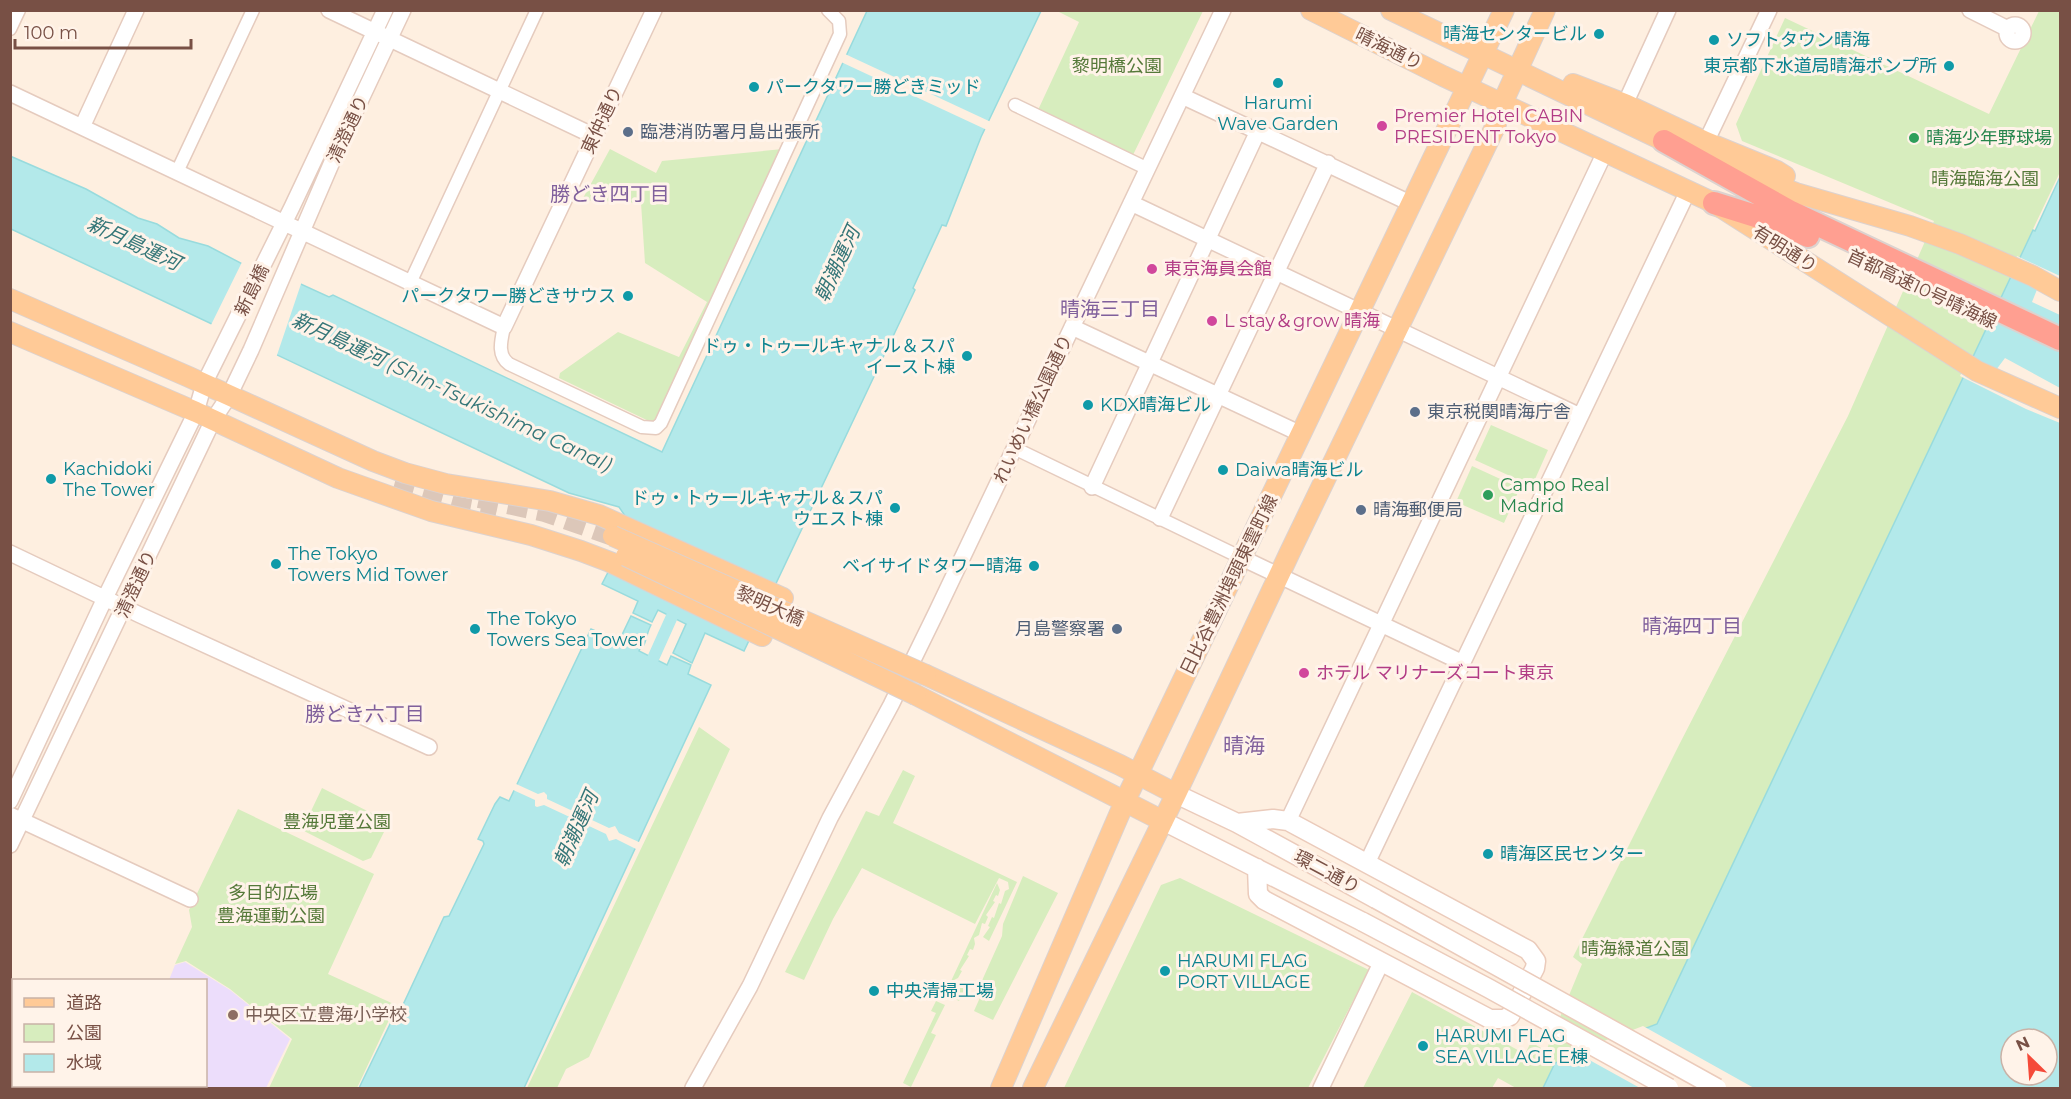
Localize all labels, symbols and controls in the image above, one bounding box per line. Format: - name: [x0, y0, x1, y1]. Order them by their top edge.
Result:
- scale bar: [15, 12, 190, 50]
- text: 100 m: [24, 22, 78, 44]
- street label: 晴海通り: [1352, 23, 1426, 75]
- place label: 晴海センタービル: [1443, 23, 1587, 45]
- marker: 晴海センタービル: [1592, 27, 1606, 41]
- place label: ソフトタウン晴海: [1726, 29, 1870, 51]
- marker: ソフトタウン晴海: [1707, 33, 1721, 47]
- park label: 黎明橋公園: [1072, 55, 1162, 77]
- place label: 東京都下水道局晴海ポンプ所: [1704, 55, 1937, 77]
- marker: 東京都下水道局晴海ポンプ所: [1942, 59, 1956, 73]
- place label: パークタワー勝どきミッド: [766, 76, 981, 98]
- marker: Harumi Wave Garden: [1271, 76, 1285, 90]
- marker: パークタワー勝どきミッド: [747, 80, 761, 94]
- street label: 東仲通り: [577, 83, 627, 157]
- street label: 清澄通り: [323, 92, 373, 166]
- place label: Harumi Wave Garden: [1217, 92, 1339, 135]
- place label: Premier Hotel CABIN PRESIDENT Tokyo: [1394, 105, 1583, 148]
- marker: Premier Hotel CABIN PRESIDENT Tokyo: [1375, 119, 1389, 133]
- place label: 臨港消防署月島出張所: [640, 121, 820, 143]
- marker: 臨港消防署月島出張所: [621, 125, 635, 139]
- place label: 晴海少年野球場: [1926, 127, 2052, 149]
- marker: 晴海少年野球場: [1907, 131, 1921, 145]
- park label: 晴海臨海公園: [1931, 168, 2039, 190]
- district label: 勝どき四丁目: [550, 182, 670, 206]
- water label: 新月島運河: [84, 211, 188, 277]
- water label: 朝潮運河: [809, 219, 866, 305]
- street label: 有明通り: [1749, 221, 1821, 277]
- street label: 首都高速10号晴海線: [1844, 245, 2000, 333]
- place label: 東京海員会館: [1164, 258, 1272, 280]
- street label: 新島橋: [230, 261, 274, 319]
- marker: 東京海員会館: [1145, 262, 1159, 276]
- place label: パークタワー勝どきサウス: [401, 285, 616, 307]
- marker: パークタワー勝どきサウス: [621, 289, 635, 303]
- district label: 晴海三丁目: [1060, 297, 1160, 321]
- water label: 新月島運河 (Shin-Tsukishima Canal): [288, 307, 616, 477]
- place label: L stay＆grow 晴海: [1224, 310, 1380, 332]
- marker: L stay＆grow 晴海: [1205, 314, 1219, 328]
- street label: れいめい橋公園通り: [989, 331, 1077, 487]
- place label: ドゥ・トゥールキャナル＆スパ イースト棟: [703, 335, 955, 378]
- marker: ドゥ・トゥールキャナル＆スパ イースト棟: [960, 349, 974, 363]
- place label: KDX晴海ビル: [1100, 394, 1211, 416]
- marker: KDX晴海ビル: [1081, 398, 1095, 412]
- place label: 東京税関晴海庁舎: [1427, 401, 1571, 423]
- marker: 東京税関晴海庁舎: [1408, 405, 1422, 419]
- place label: Kachidoki The Tower: [63, 458, 155, 501]
- place label: Daiwa晴海ビル: [1235, 459, 1363, 481]
- marker: Daiwa晴海ビル: [1216, 463, 1230, 477]
- marker: Kachidoki The Tower: [44, 472, 58, 486]
- place label: Campo Real Madrid: [1500, 474, 1610, 517]
- place label: ドゥ・トゥールキャナル＆スパ ウエスト棟: [631, 487, 883, 530]
- marker: Campo Real Madrid: [1481, 488, 1495, 502]
- street label: 日比谷豊洲埠頭東雲町線: [1176, 491, 1282, 679]
- place label: 晴海郵便局: [1373, 499, 1463, 521]
- marker: ドゥ・トゥールキャナル＆スパ ウエスト棟: [888, 501, 902, 515]
- marker: 晴海郵便局: [1354, 503, 1368, 517]
- place label: The Tokyo Towers Mid Tower: [288, 543, 448, 586]
- street label: 清澄通り: [111, 547, 161, 621]
- place label: ベイサイドタワー晴海: [842, 555, 1022, 577]
- marker: The Tokyo Towers Mid Tower: [269, 557, 283, 571]
- marker: ベイサイドタワー晴海: [1027, 559, 1041, 573]
- street label: 黎明大橋: [733, 581, 807, 631]
- place label: The Tokyo Towers Sea Tower: [487, 608, 645, 651]
- district label: 晴海四丁目: [1642, 614, 1742, 638]
- place label: 月島警察署: [1015, 618, 1105, 640]
- marker: The Tokyo Towers Sea Tower: [468, 622, 482, 636]
- marker: 月島警察署: [1110, 622, 1124, 636]
- place label: ホテル マリナーズコート東京: [1316, 662, 1554, 684]
- marker: ホテル マリナーズコート東京: [1297, 666, 1311, 680]
- district label: 勝どき六丁目: [305, 702, 425, 726]
- district label: 晴海: [1223, 733, 1265, 758]
- water label: 朝潮運河: [549, 784, 605, 870]
- park label: 豊海児童公園: [283, 811, 391, 833]
- place label: 晴海区民センター: [1500, 843, 1644, 865]
- street label: 環二通り: [1290, 845, 1364, 899]
- marker: 晴海区民センター: [1481, 847, 1495, 861]
- park label: 多目的広場: [228, 882, 318, 904]
- park label: 豊海運動公園: [217, 905, 325, 927]
- park label: 晴海緑道公園: [1581, 938, 1689, 960]
- place label: HARUMI FLAG PORT VILLAGE: [1177, 950, 1311, 993]
- marker: HARUMI FLAG PORT VILLAGE: [1158, 964, 1172, 978]
- legend: [12, 979, 207, 1087]
- place label: 中央清掃工場: [886, 980, 994, 1002]
- marker: 中央清掃工場: [867, 984, 881, 998]
- text: 道路: [66, 992, 102, 1014]
- place label: 中央区立豊海小学校: [245, 1004, 407, 1026]
- marker: 中央区立豊海小学校: [226, 1008, 240, 1022]
- text: 公園: [66, 1022, 102, 1044]
- place label: HARUMI FLAG SEA VILLAGE E棟: [1435, 1025, 1588, 1068]
- north arrow: [1999, 1027, 2059, 1087]
- text: N: [2013, 1033, 2033, 1055]
- marker: HARUMI FLAG SEA VILLAGE E棟: [1416, 1039, 1430, 1053]
- text: 水域: [66, 1052, 102, 1074]

